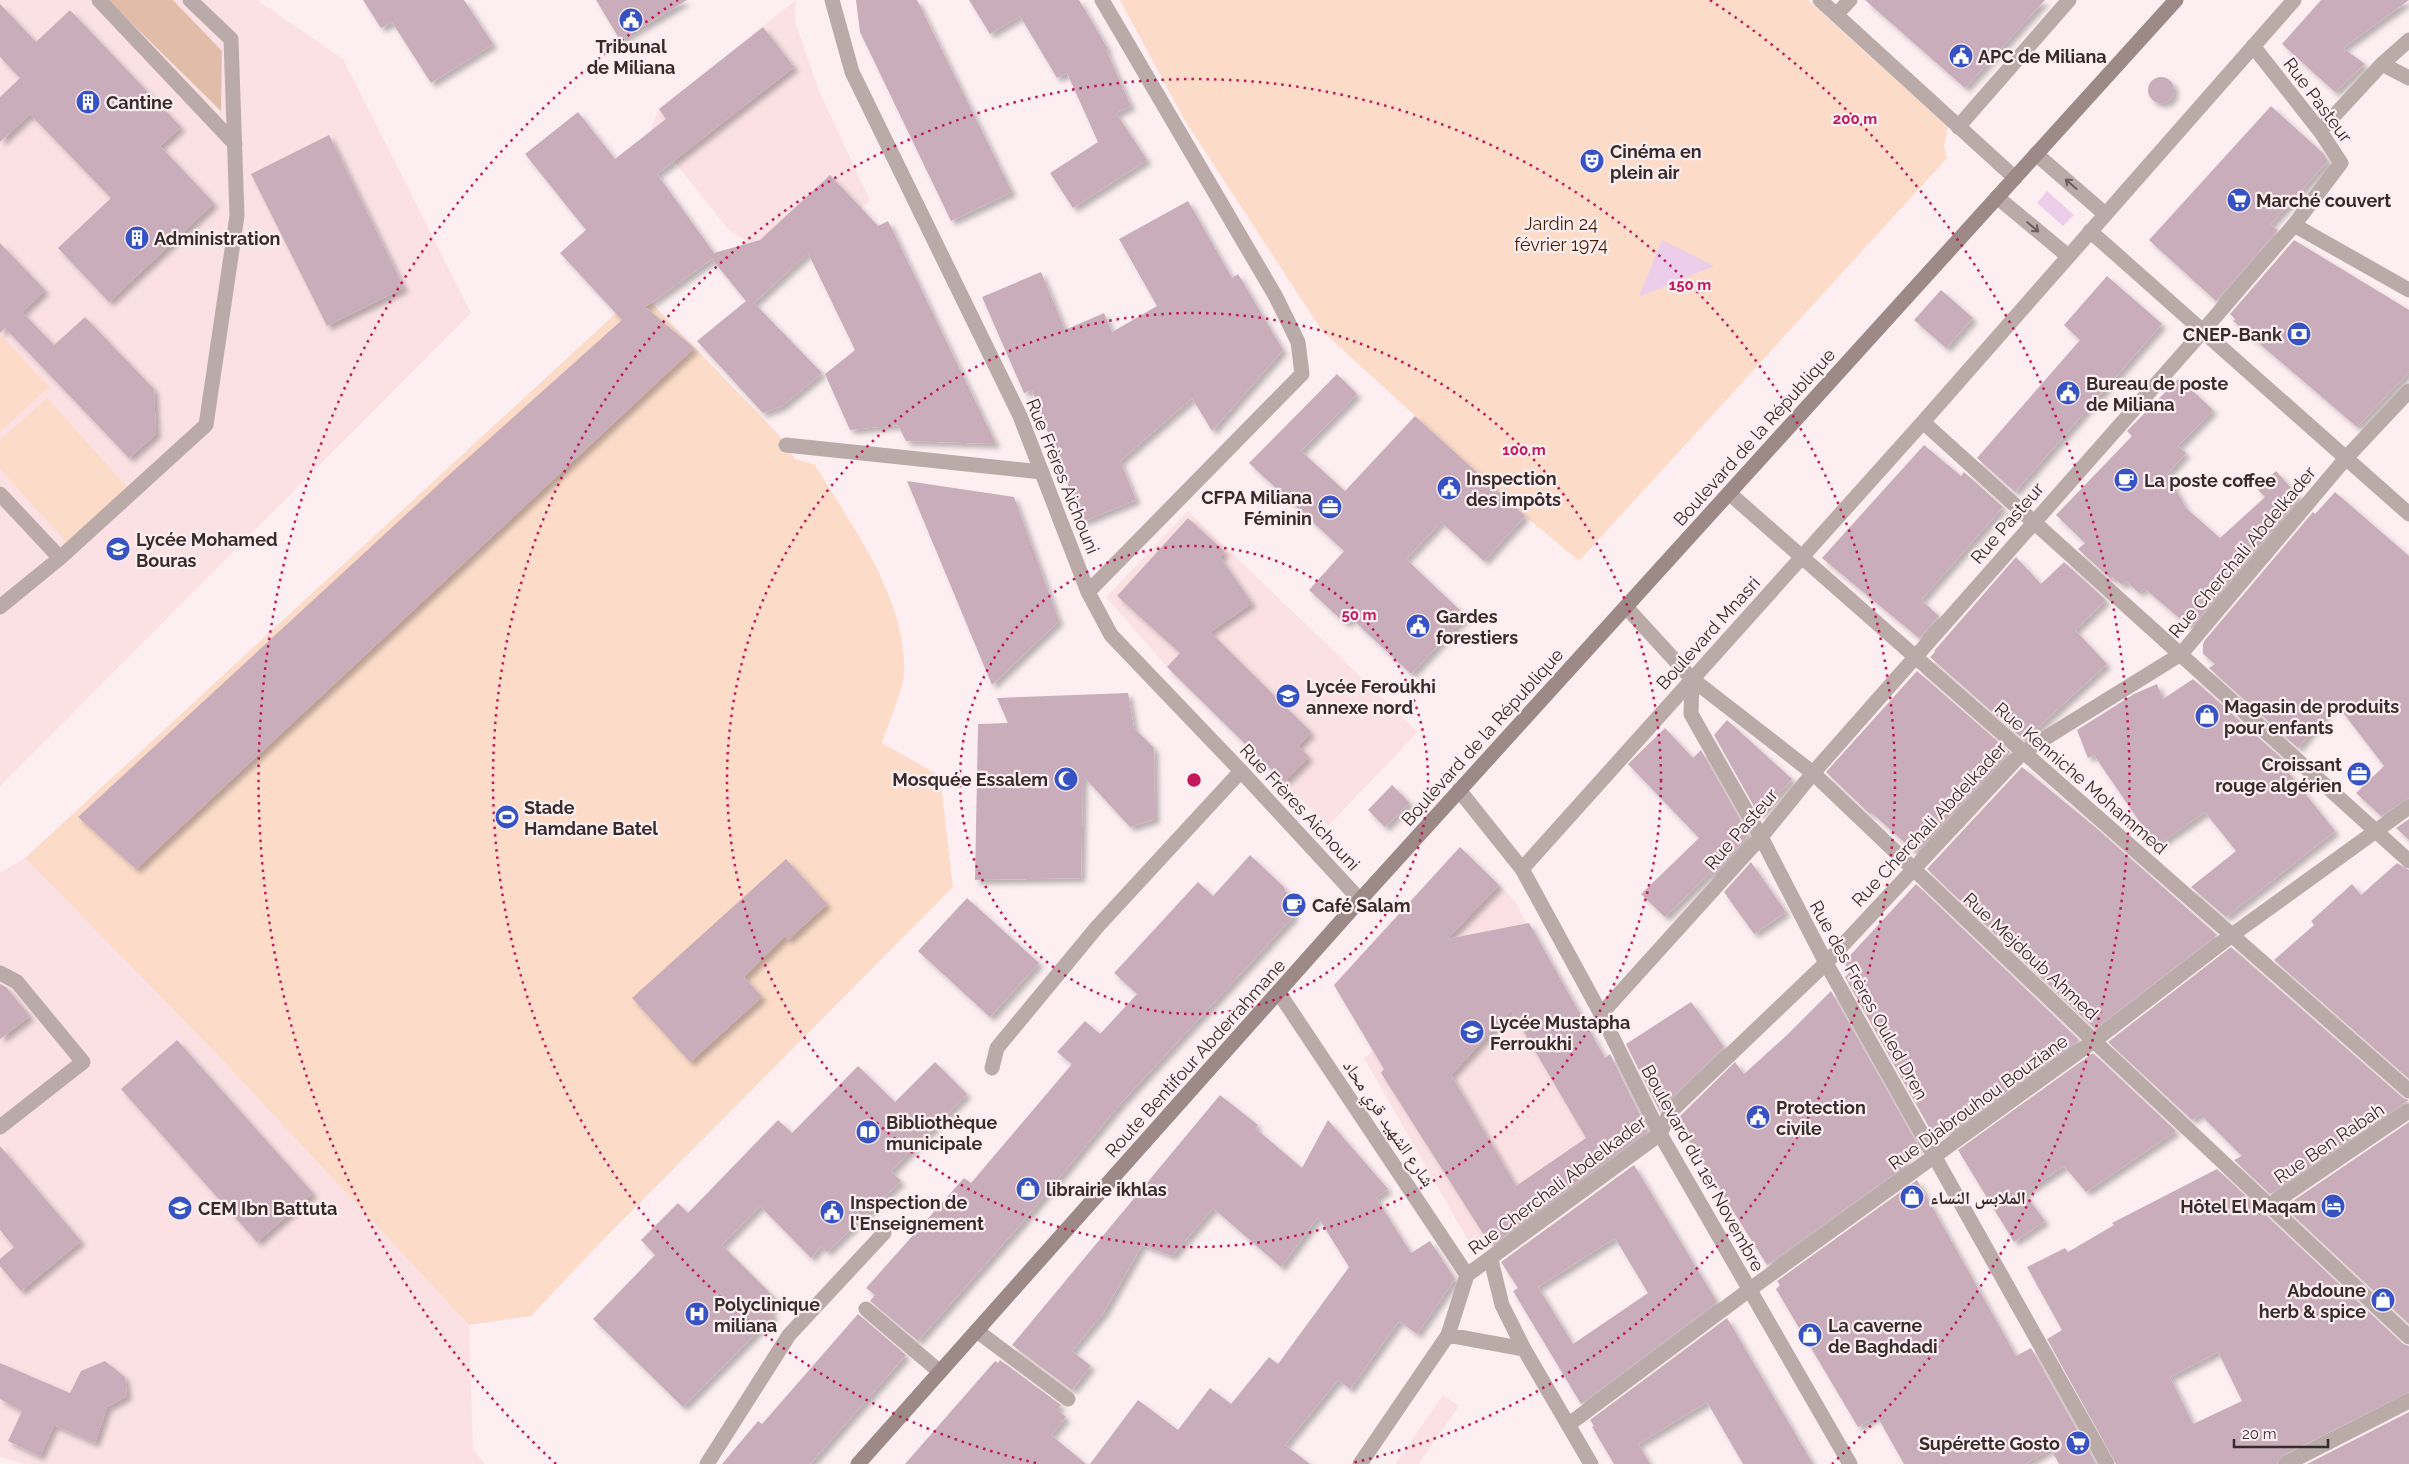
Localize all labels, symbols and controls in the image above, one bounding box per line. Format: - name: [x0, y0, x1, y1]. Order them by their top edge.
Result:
- public building icon: Tribunal de Miliana: [618, 7, 644, 33]
- place label: Tribunal de Miliana: [587, 36, 675, 78]
- public building icon: APC de Miliana: [1948, 43, 1974, 69]
- place label: APC de Miliana: [1978, 46, 2107, 67]
- street label: Rue Pasteur: [2279, 54, 2357, 147]
- building icon: Cantine: [75, 89, 101, 115]
- place label: Cantine: [106, 92, 173, 113]
- text: 200 m: [1833, 110, 1877, 128]
- place label: Cinéma en plein air: [1610, 141, 1702, 183]
- theatre icon: Cinéma en plein air: [1579, 148, 1605, 174]
- one-way arrow: [2064, 178, 2077, 190]
- supermarket icon: Marché couvert: [2226, 187, 2252, 213]
- place label: Marché couvert: [2256, 190, 2391, 211]
- park label: Jardin 24 février 1974: [1514, 213, 1608, 255]
- one-way arrow: [2026, 221, 2039, 232]
- building icon: Administration: [124, 225, 150, 251]
- place label: Administration: [154, 228, 280, 249]
- text: 150 m: [1669, 276, 1711, 294]
- bank icon: CNEP-Bank: [2286, 321, 2312, 347]
- place label: CNEP-Bank: [2183, 324, 2283, 345]
- street label: Boulevard de la République: [1669, 344, 1840, 530]
- place label: Bureau de poste de Miliana: [2086, 373, 2228, 415]
- public building icon: Bureau de poste de Miliana: [2055, 380, 2081, 406]
- street label: Rue Frères Aichouni: [1022, 395, 1104, 557]
- text: 100 m: [1502, 441, 1546, 459]
- street label: Rue Cherchali Abdelkader: [2164, 462, 2320, 642]
- cafe icon: La poste coffee: [2113, 467, 2139, 493]
- place label: Inspection des impôts: [1466, 468, 1561, 510]
- place label: La poste coffee: [2144, 470, 2276, 491]
- public building icon: Inspection des impôts: [1436, 475, 1462, 501]
- street label: Rue Pasteur: [1966, 478, 2048, 568]
- place label: CFPA Miliana Féminin: [1201, 487, 1312, 529]
- office icon: CFPA Miliana Féminin: [1317, 494, 1343, 520]
- place label: Lycée Mohamed Bouras: [136, 529, 278, 571]
- school or university icon: Lycée Mohamed Bouras: [105, 536, 131, 562]
- street label: Boulevard Mnasri: [1652, 572, 1764, 694]
- text: 50 m: [1341, 606, 1377, 624]
- place label: Gardes forestiers: [1436, 606, 1518, 648]
- public building icon: Gardes forestiers: [1405, 613, 1431, 639]
- street label: Boulevard de la République: [1397, 644, 1568, 830]
- place label: Lycée Feroukhi annexe nord: [1306, 676, 1436, 718]
- school or university icon: Lycée Feroukhi annexe nord: [1275, 683, 1301, 709]
- place label: Magasin de produits pour enfants: [2224, 696, 2399, 738]
- street label: Rue Kenniche Mohammed: [1991, 698, 2171, 858]
- shop icon: Magasin de produits pour enfants: [2194, 703, 2220, 729]
- street label: Rue Cherchali Abdelkader: [1847, 737, 2011, 911]
- street label: Rue Frères Aichouni: [1236, 739, 1364, 875]
- place label: Croissant rouge algérien: [2215, 754, 2342, 796]
- office icon: Croissant rouge algérien: [2346, 761, 2372, 787]
- mosque icon: Mosquée Essalem: [1053, 766, 1079, 792]
- place label: Mosquée Essalem: [892, 769, 1048, 790]
- centre of rings: [1185, 771, 1203, 789]
- street label: Rue Pasteur: [1700, 784, 1782, 874]
- place label: Stade Hamdane Batel: [524, 797, 658, 839]
- sports icon: Stade Hamdane Batel: [494, 804, 520, 830]
- street label: Rue Mejdoub Ahmed: [1959, 888, 2103, 1024]
- cafe icon: Café Salam: [1281, 892, 1307, 918]
- place label: Café Salam: [1312, 895, 1410, 916]
- street label: Rue des Frères Ouled Dren: [1805, 897, 1933, 1103]
- street label: Route Bentifour Abderrahmane: [1100, 954, 1290, 1161]
- place label: Lycée Mustapha Ferroukhi: [1490, 1012, 1630, 1054]
- school or university icon: Lycée Mustapha Ferroukhi: [1459, 1019, 1485, 1045]
- street label: Rue Djabrouhou Bouziane: [1884, 1030, 2072, 1174]
- street label: شارع الشهيد قري محاد: [1335, 1056, 1439, 1193]
- street label: Boulevard du 1er Novembre: [1637, 1061, 1769, 1275]
- place label: Protection civile: [1776, 1097, 1866, 1139]
- street label: Rue Ben Rabah: [2270, 1099, 2388, 1187]
- public building icon: Protection civile: [1745, 1104, 1771, 1130]
- street label: Rue Cherchali Abdelkader: [1464, 1111, 1651, 1259]
- place label: Bibliothèque municipale: [886, 1112, 997, 1154]
- library icon: Bibliothèque municipale: [855, 1119, 881, 1145]
- shop icon: librairie ikhlas: [1015, 1176, 1041, 1202]
- place label: librairie ikhlas: [1046, 1179, 1167, 1200]
- shop icon: الملابس النساء: [1899, 1184, 1925, 1210]
- place label: الملابس النساء: [1930, 1187, 2026, 1209]
- place label: Inspection de l'Enseignement: [850, 1192, 984, 1234]
- hotel icon: Hôtel El Maqam: [2320, 1193, 2346, 1219]
- school or university icon: CEM Ibn Battuta: [167, 1195, 193, 1221]
- place label: Hôtel El Maqam: [2180, 1196, 2316, 1217]
- place label: CEM Ibn Battuta: [198, 1198, 337, 1219]
- public building icon: Inspection de l'Enseignement: [819, 1199, 845, 1225]
- place label: Abdoune herb & spice: [2259, 1280, 2366, 1322]
- shop icon: Abdoune herb & spice: [2370, 1287, 2396, 1313]
- place label: Polyclinique miliana: [714, 1294, 820, 1336]
- hospital icon: Polyclinique miliana: [684, 1301, 710, 1327]
- place label: La caverne de Baghdadi: [1828, 1315, 1938, 1357]
- shop icon: La caverne de Baghdadi: [1797, 1322, 1823, 1348]
- scale bar: [2234, 1416, 2328, 1448]
- text: 20 m: [2242, 1425, 2277, 1443]
- supermarket icon: Supérette Gosto: [2065, 1430, 2091, 1456]
- place label: Supérette Gosto: [1919, 1433, 2060, 1454]

